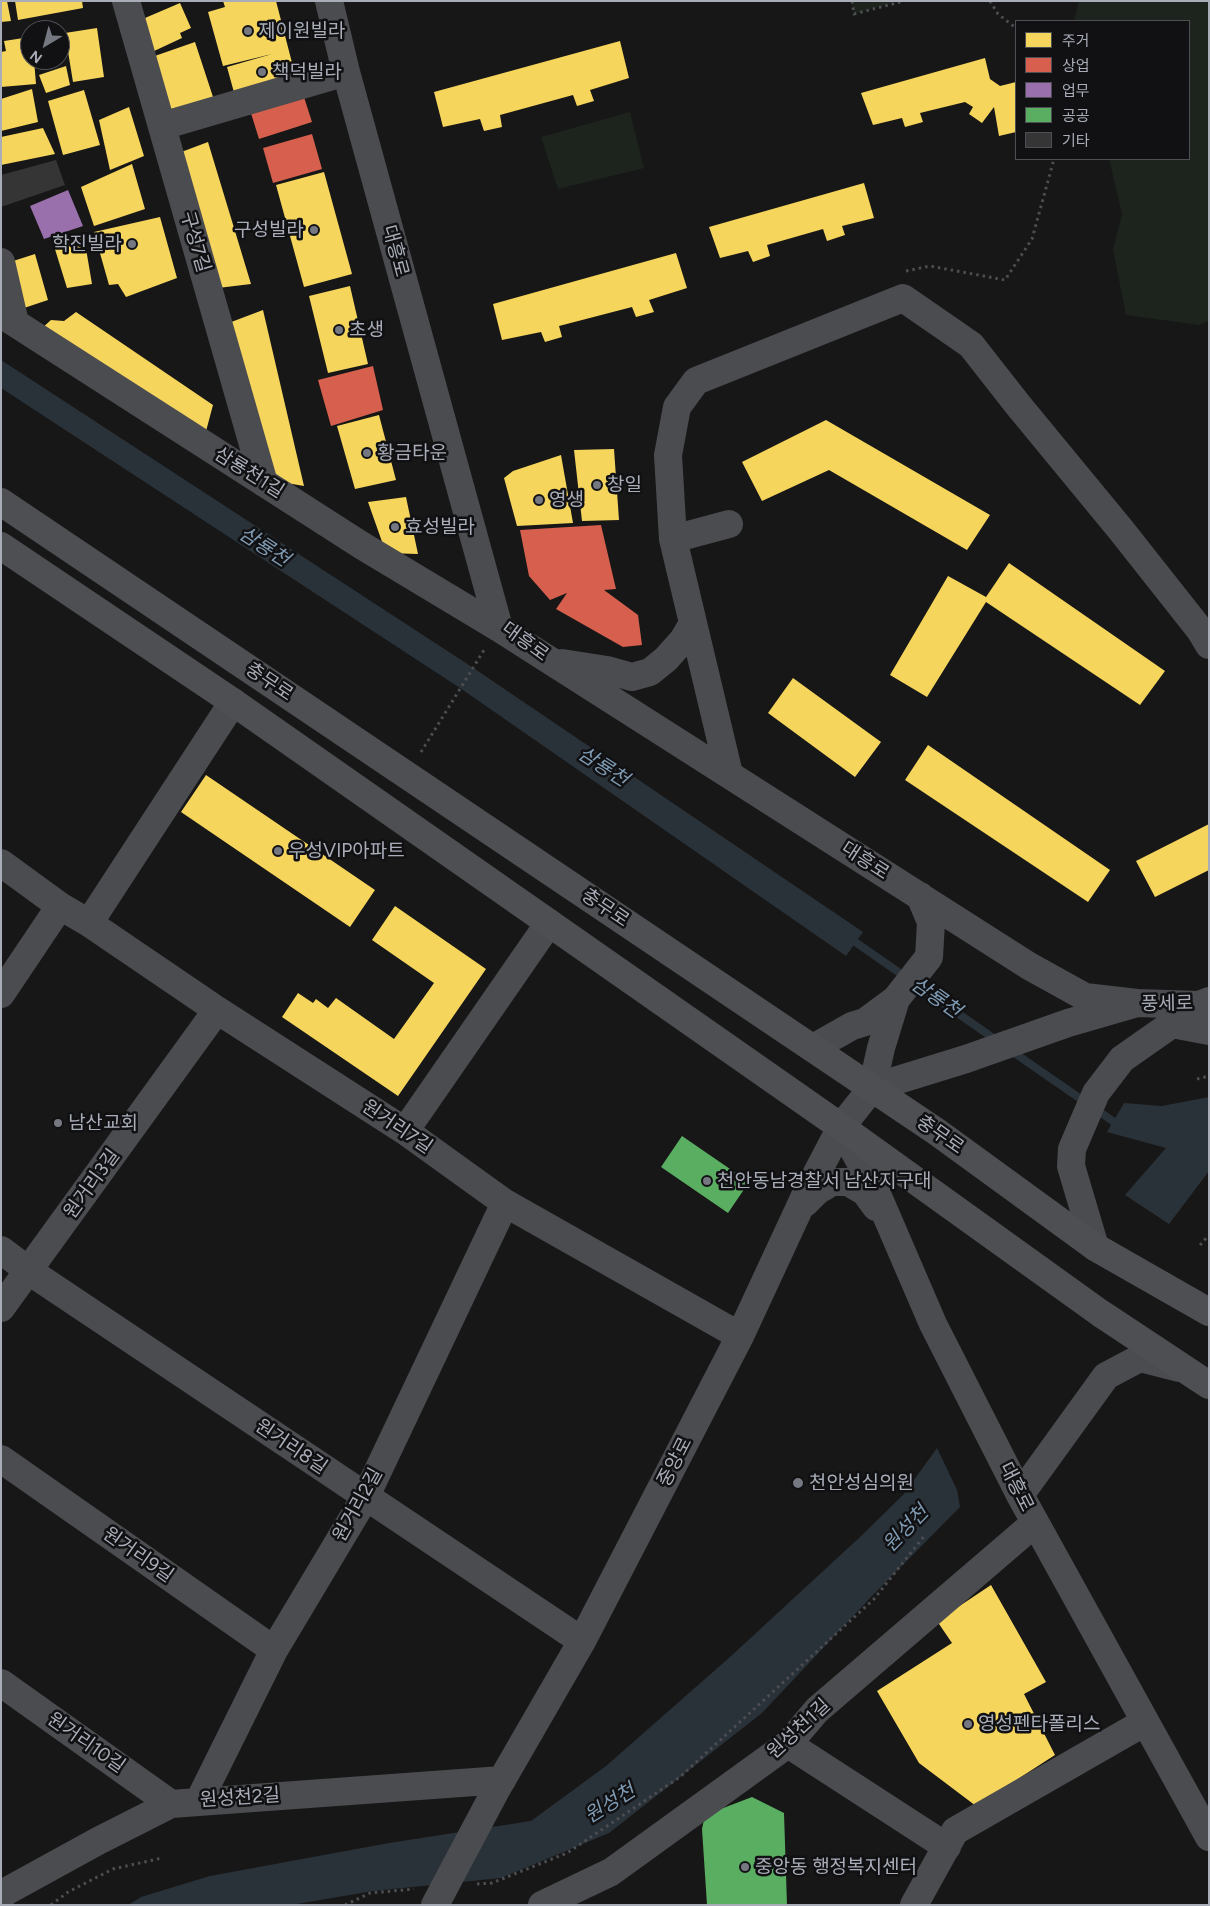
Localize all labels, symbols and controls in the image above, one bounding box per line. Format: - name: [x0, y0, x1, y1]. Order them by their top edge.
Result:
- north arrow: [20, 20, 70, 70]
- place label: 제이원빌라: [258, 20, 345, 42]
- legend: [1015, 20, 1190, 160]
- marker: 제이원빌라: [242, 25, 254, 37]
- text: 주거: [1062, 32, 1090, 50]
- text: N: [27, 47, 46, 67]
- text: 상업: [1062, 57, 1090, 75]
- place label: 책덕빌라: [272, 61, 342, 83]
- marker: 책덕빌라: [256, 66, 268, 78]
- text: 업무: [1062, 82, 1090, 100]
- text: 공공: [1062, 107, 1090, 125]
- text: 기타: [1062, 132, 1090, 150]
- street label: 구성7길: [175, 209, 215, 275]
- place label: 구성빌라: [234, 219, 304, 241]
- street label: 대흥로: [377, 223, 413, 279]
- marker: 구성빌라: [308, 224, 320, 236]
- place label: 학진빌라: [52, 233, 122, 255]
- marker: 학진빌라: [126, 238, 138, 250]
- place label: 초생: [349, 319, 384, 341]
- marker: 초생: [333, 324, 345, 336]
- place label: 황금타운: [377, 442, 447, 464]
- street label: 삼룡천1길: [210, 443, 288, 503]
- marker: 황금타운: [361, 447, 373, 459]
- place label: 창일: [607, 474, 642, 496]
- marker: 창일: [591, 479, 603, 491]
- place label: 영생: [549, 489, 584, 511]
- marker: 영생: [533, 494, 545, 506]
- place label: 효성빌라: [405, 516, 475, 538]
- marker: 효성빌라: [389, 521, 401, 533]
- water label: 삼룡천: [234, 522, 294, 572]
- street label: 대흥로: [497, 617, 553, 667]
- street label: 충무로: [241, 658, 297, 706]
- water label: 삼룡천: [573, 742, 633, 792]
- street label: 대흥로: [837, 837, 893, 885]
- place label: 우성VIP아파트: [288, 840, 405, 862]
- marker: 우성VIP아파트: [272, 845, 284, 857]
- street label: 충무로: [577, 884, 633, 932]
- water label: 삼룡천: [907, 972, 965, 1024]
- street label: 풍세로: [1141, 992, 1193, 1016]
- street label: 원거리7길: [357, 1095, 437, 1159]
- street label: 충무로: [912, 1111, 968, 1159]
- place label: 남산교회: [68, 1112, 138, 1134]
- marker: 남산교회: [52, 1117, 64, 1129]
- street label: 원거리3길: [59, 1145, 125, 1223]
- place label: 천안동남경찰서 남산지구대: [717, 1170, 931, 1192]
- marker: 천안동남경찰서 남산지구대: [701, 1175, 713, 1187]
- street label: 원거리8길: [251, 1415, 331, 1479]
- street label: 중앙로: [653, 1433, 697, 1491]
- street label: 대흥로: [994, 1458, 1038, 1516]
- street label: 원거리2길: [329, 1464, 387, 1546]
- place label: 천안성심의원: [809, 1472, 914, 1494]
- marker: 천안성심의원: [791, 1476, 805, 1490]
- water label: 원성천: [878, 1501, 934, 1557]
- street label: 원거리9길: [98, 1523, 178, 1587]
- street label: 원성천1길: [763, 1694, 835, 1764]
- street label: 원거리10길: [43, 1708, 129, 1778]
- place label: 영성펜타폴리스: [978, 1713, 1100, 1735]
- marker: 영성펜타폴리스: [962, 1718, 974, 1730]
- water label: 원성천: [580, 1779, 640, 1829]
- street label: 원성천2길: [199, 1784, 281, 1812]
- place label: 중앙동 행정복지센터: [755, 1856, 917, 1878]
- marker: 중앙동 행정복지센터: [739, 1861, 751, 1873]

